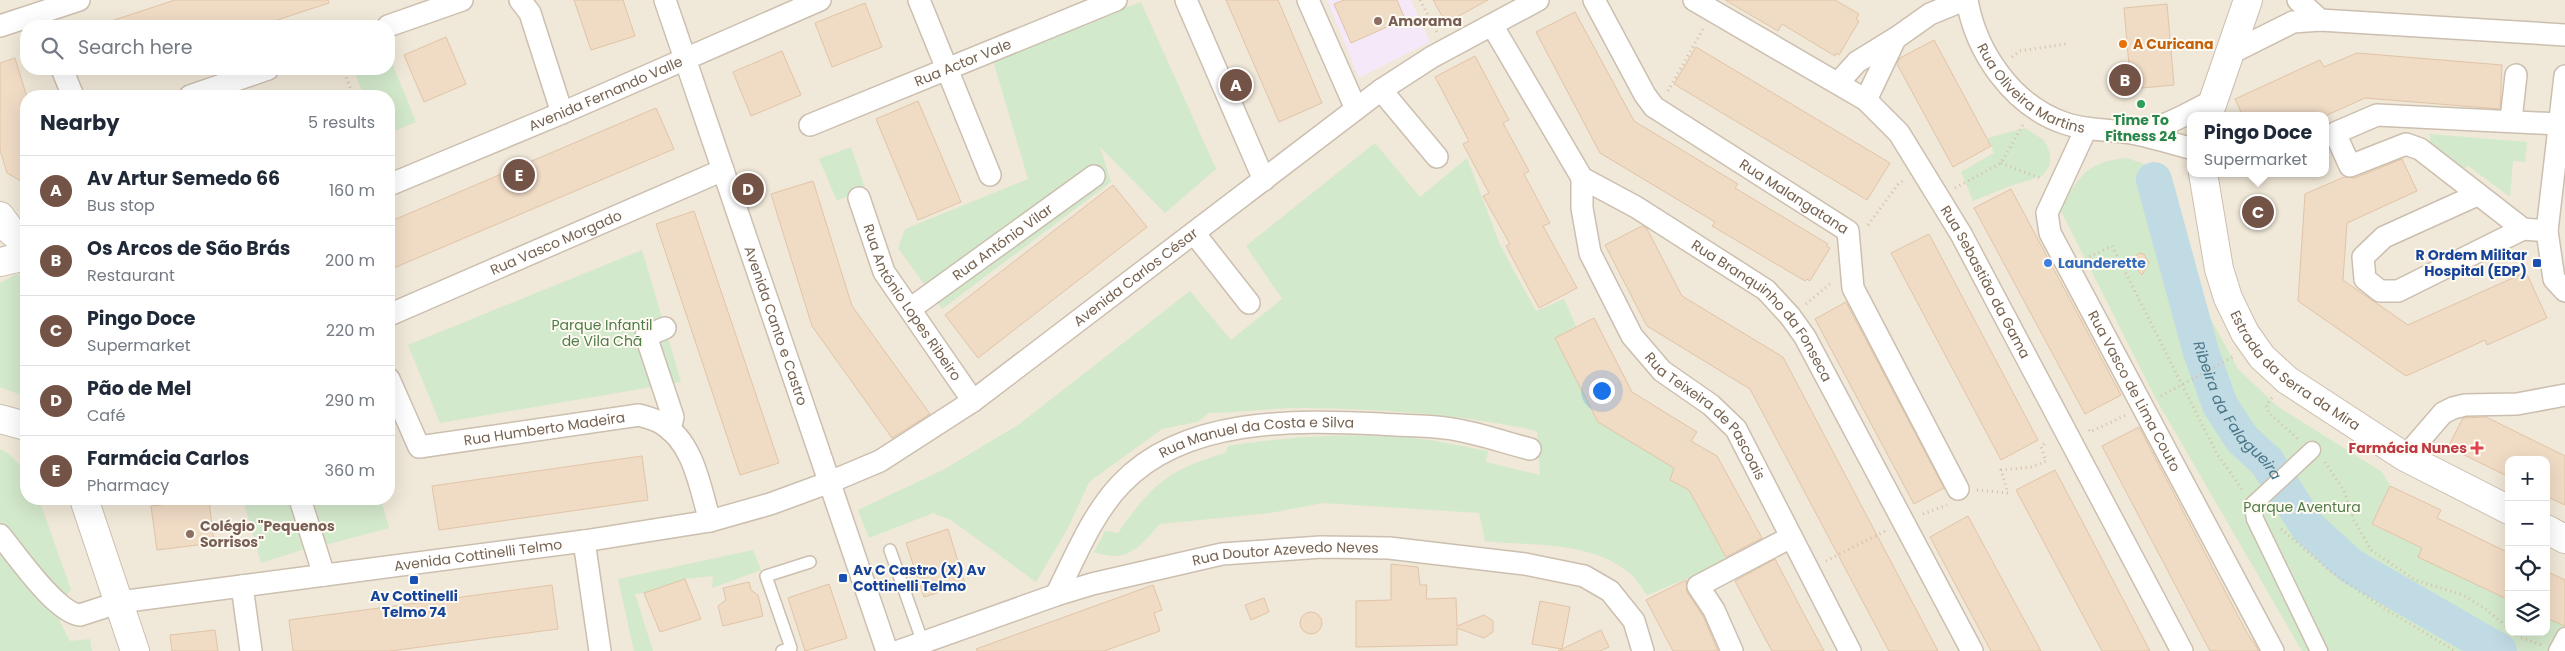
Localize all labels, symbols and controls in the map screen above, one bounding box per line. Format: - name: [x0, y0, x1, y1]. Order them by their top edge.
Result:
- place label: Amorama: [1388, 11, 1462, 31]
- marker: Amorama: [1372, 15, 1384, 27]
- search box: [20, 20, 395, 75]
- icon: search: [38, 34, 66, 62]
- text: Search here: [78, 34, 192, 61]
- street label: Rua Actor Vale: [911, 34, 1014, 91]
- place label: A Curicana: [2133, 34, 2213, 54]
- marker: A Curicana: [2117, 38, 2129, 50]
- street label: Rua Oliveira Martins: [1972, 40, 2087, 138]
- street label: Avenida Fernando Valle: [525, 51, 686, 136]
- pin: B: [2109, 61, 2141, 99]
- pin: A: [1220, 66, 1252, 104]
- marker: Time To Fitness 24: [2135, 98, 2147, 110]
- text: Nearby: [40, 108, 120, 137]
- place label: Time To Fitness 24: [2105, 110, 2177, 146]
- text: 5 results: [308, 111, 375, 134]
- popup: [2187, 112, 2329, 177]
- text: Pingo Doce: [2204, 119, 2312, 146]
- text: Supermarket: [2204, 148, 2307, 171]
- street label: Rua Malangatana: [1736, 154, 1853, 239]
- pin: E: [503, 156, 535, 194]
- text: Av Artur Semedo 66: [87, 165, 280, 192]
- pin: D: [732, 170, 764, 208]
- text: A: [50, 179, 62, 202]
- text: 160 m: [329, 179, 375, 202]
- pin: C: [2242, 193, 2274, 231]
- text: Bus stop: [87, 194, 155, 217]
- street label: Rua António Vilar: [948, 199, 1057, 285]
- street label: Rua Sebastião da Gama: [1936, 202, 2035, 362]
- street label: Rua Vasco Morgado: [487, 205, 625, 280]
- street label: Rua António Lopes Ribeiro: [858, 221, 966, 385]
- street label: Avenida Carlos César: [1069, 223, 1202, 331]
- text: Os Arcos de São Brás: [87, 235, 290, 262]
- street label: Rua Branquinho da Fonseca: [1688, 235, 1837, 385]
- street label: Avenida Canto e Castro: [740, 243, 813, 408]
- place label: R Ordem Militar Hospital (EDP): [2416, 245, 2527, 281]
- text: B: [51, 249, 61, 272]
- text: 200 m: [325, 249, 375, 272]
- place label: Launderette: [2058, 253, 2146, 273]
- marker: Launderette: [2042, 257, 2054, 269]
- marker: R Ordem Militar Hospital (EDP): [2531, 257, 2543, 269]
- text: Restaurant: [87, 264, 175, 287]
- text: Pingo Doce: [87, 305, 195, 332]
- street label: Rua Vasco de Lima Couto: [2083, 307, 2186, 475]
- street label: Estrada da Serra da Mira: [2225, 307, 2364, 435]
- park label: Parque Infantil de Vila Chã: [551, 315, 653, 351]
- text: C: [50, 319, 62, 342]
- text: 220 m: [326, 319, 375, 342]
- text: Supermarket: [87, 334, 191, 357]
- water label: Ribeira da Falagueira: [2188, 339, 2287, 484]
- street label: Rua Teixeira de Pascoais: [1640, 348, 1770, 483]
- text: Pão de Mel: [87, 375, 191, 402]
- your location: [1589, 378, 1615, 404]
- text: D: [50, 389, 62, 412]
- text: 290 m: [325, 389, 375, 412]
- text: Café: [87, 404, 125, 427]
- street label: Rua Humberto Madeira: [462, 407, 626, 450]
- street label: Rua Manuel da Costa e Silva: [1155, 412, 1354, 463]
- place label: Farmácia Nunes: [2349, 438, 2467, 458]
- marker: Farmácia Nunes: [2471, 442, 2483, 454]
- text: Farmácia Carlos: [87, 445, 249, 472]
- map controls: [2505, 456, 2550, 636]
- button: +: [2505, 456, 2550, 501]
- text: E: [52, 459, 60, 482]
- text: 360 m: [325, 459, 375, 482]
- text: Pharmacy: [87, 474, 169, 497]
- park label: Parque Aventura: [2243, 497, 2361, 517]
- button: −: [2505, 501, 2550, 546]
- place label: Colégio "Pequenos Sorrisos": [200, 516, 335, 552]
- marker: Colégio "Pequenos Sorrisos": [184, 528, 196, 540]
- street label: Avenida Cottinelli Telmo: [393, 534, 563, 576]
- street label: Rua Doutor Azevedo Neves: [1190, 537, 1379, 571]
- button: locate: [2505, 546, 2550, 591]
- place label: Av C Castro (X) Av Cottinelli Telmo: [853, 560, 986, 596]
- marker: Av C Castro (X) Av Cottinelli Telmo: [837, 572, 849, 584]
- marker: Av Cottinelli Telmo 74: [408, 574, 420, 586]
- place label: Av Cottinelli Telmo 74: [370, 586, 458, 622]
- button: layers: [2505, 591, 2550, 636]

